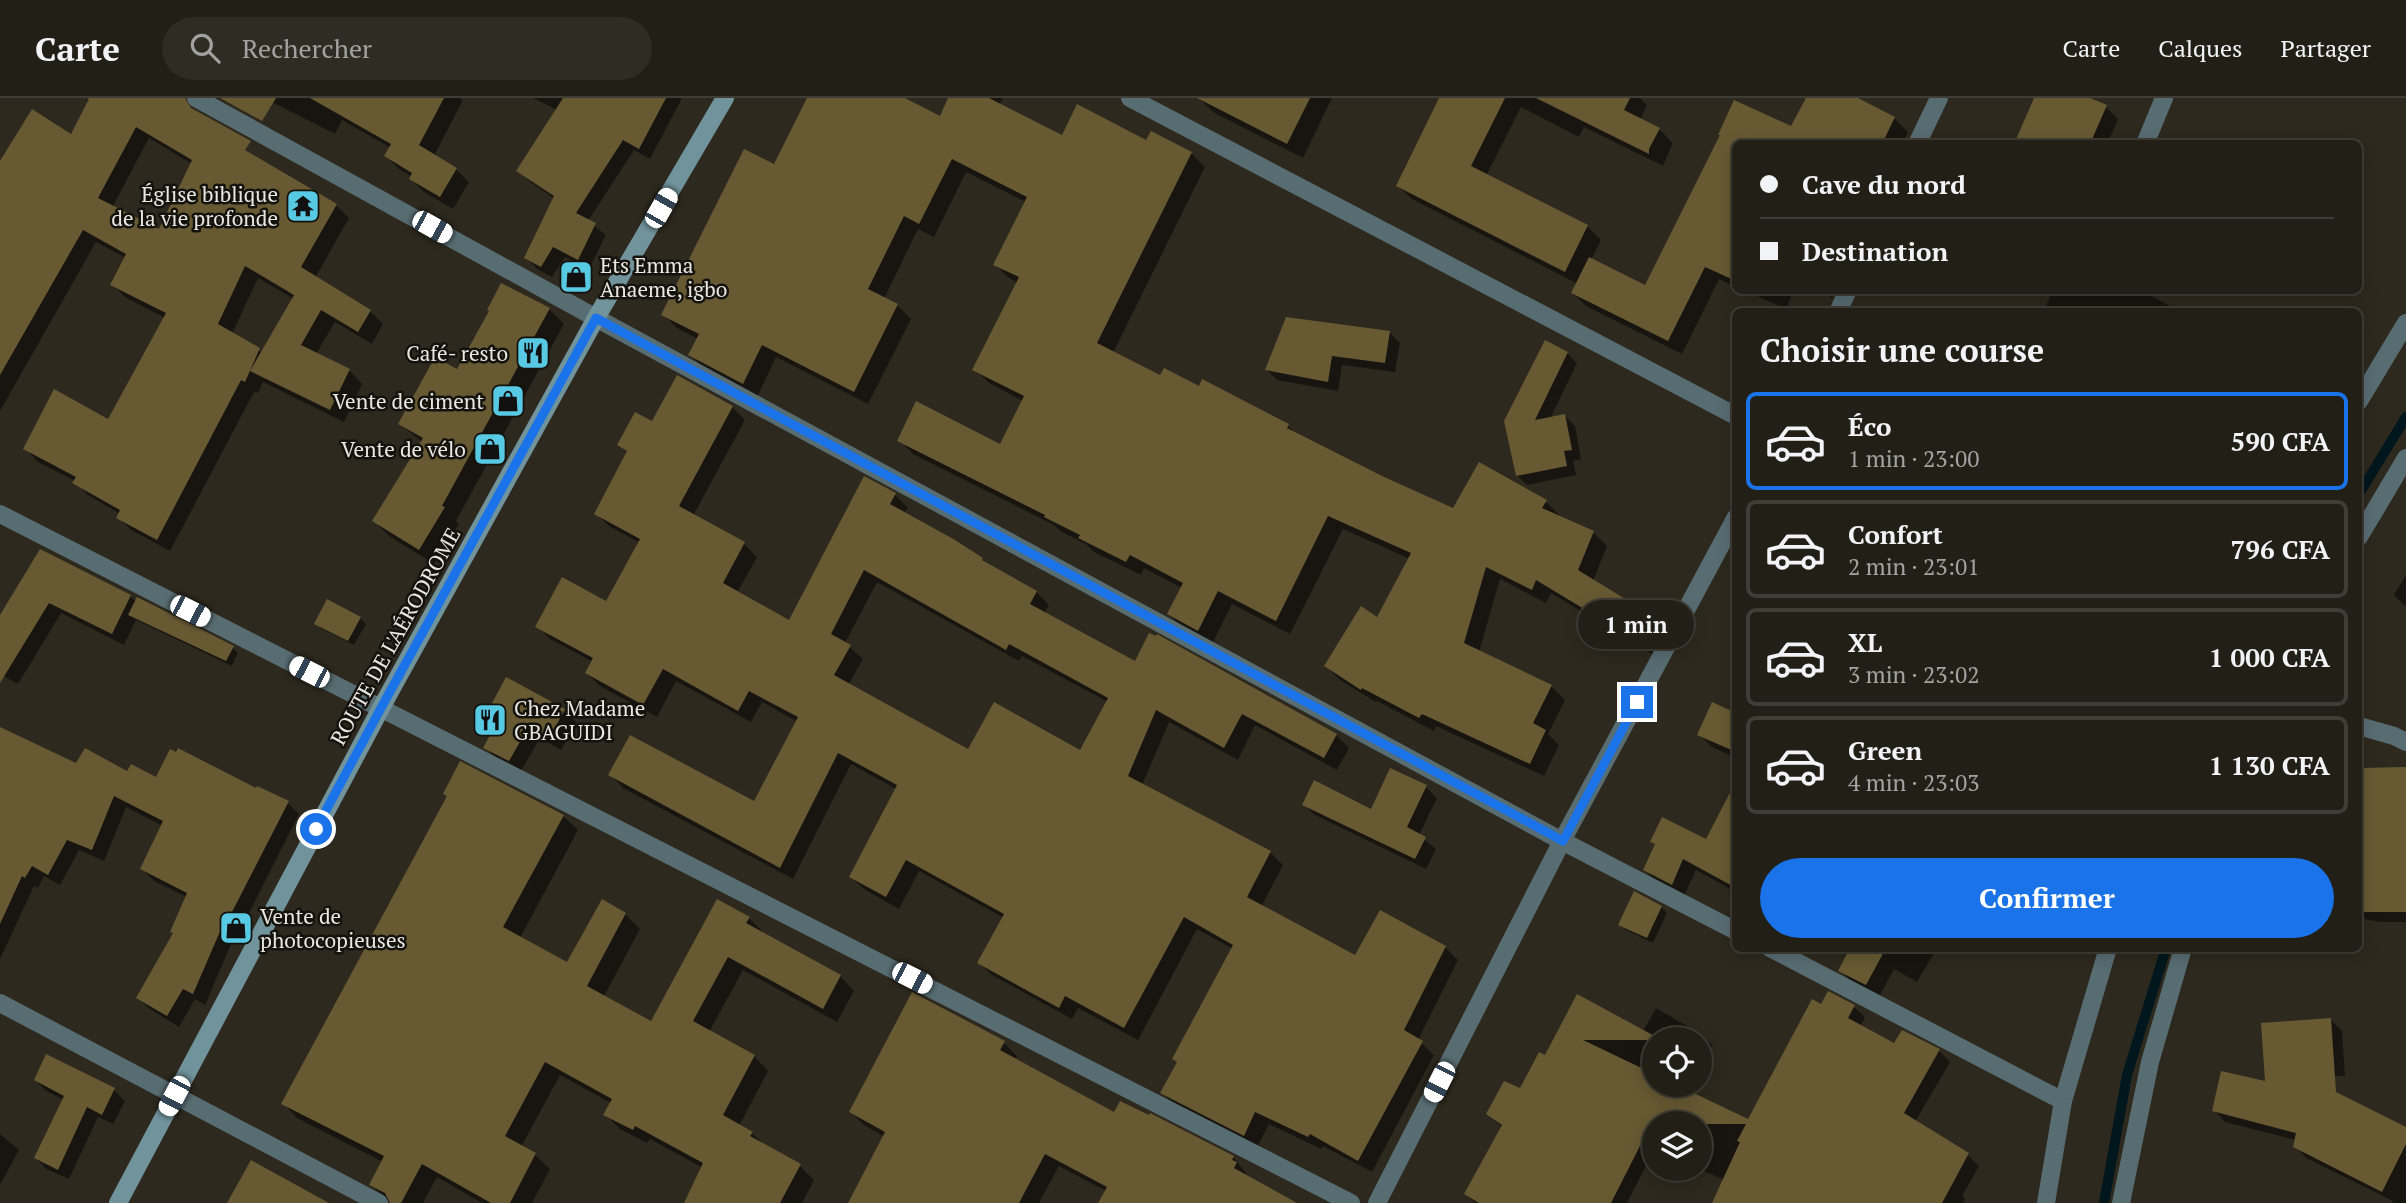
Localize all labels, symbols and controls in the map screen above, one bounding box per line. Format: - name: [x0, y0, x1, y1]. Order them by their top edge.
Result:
- search box: [162, 17, 652, 80]
- text: Carte: [35, 27, 120, 70]
- icon: search: [186, 29, 224, 67]
- text: Rechercher: [242, 31, 372, 65]
- text: Carte: [2062, 32, 2120, 64]
- text: Calques: [2158, 32, 2242, 64]
- text: Partager: [2280, 32, 2371, 64]
- text: Cave du nord: [1802, 167, 1966, 201]
- place label: Église biblique de la vie profonde: [111, 180, 278, 232]
- car: [642, 185, 681, 231]
- temple icon: Église biblique de la vie profonde: [284, 187, 322, 225]
- car: [409, 208, 456, 246]
- text: Destination: [1802, 234, 1948, 268]
- place label: Ets Emma Anaeme, igbo: [600, 251, 727, 303]
- shop icon: Ets Emma Anaeme, igbo: [557, 258, 595, 296]
- text: Choisir une course: [1760, 329, 2044, 371]
- restaurant icon: Café- resto: [514, 334, 552, 372]
- place label: Café- resto: [406, 339, 508, 367]
- shop icon: Vente de ciment: [489, 382, 527, 420]
- place label: Vente de ciment: [333, 387, 484, 415]
- text: Éco: [1848, 409, 1891, 443]
- icon: car: [1764, 410, 1827, 473]
- text: 590 CFA: [2231, 424, 2330, 458]
- shop icon: Vente de vélo: [471, 430, 509, 468]
- place label: Vente de vélo: [341, 435, 466, 463]
- text: 1 min · 23:00: [1848, 443, 1980, 474]
- text: Confort: [1848, 517, 1943, 551]
- icon: car: [1764, 518, 1827, 581]
- street label: ROUTE DE L'AÉRODROME: [324, 522, 466, 750]
- text: 796 CFA: [2231, 532, 2330, 566]
- text: 2 min · 23:01: [1848, 551, 1980, 582]
- car: [167, 592, 214, 630]
- callout: 1 min: [1579, 601, 1695, 650]
- text: 1 min: [1605, 609, 1667, 640]
- text: XL: [1848, 625, 1882, 659]
- icon: car: [1764, 626, 1827, 689]
- text: 1 000 CFA: [2209, 640, 2330, 674]
- car: [286, 653, 333, 691]
- text: 3 min · 23:02: [1848, 659, 1980, 690]
- route end: [1621, 686, 1653, 718]
- place label: Chez Madame GBAGUIDI: [514, 694, 645, 746]
- restaurant icon: Chez Madame GBAGUIDI: [471, 701, 509, 739]
- text: Green: [1848, 733, 1922, 767]
- icon: car: [1764, 734, 1827, 797]
- text: 1 130 CFA: [2209, 748, 2330, 782]
- text: 4 min · 23:03: [1848, 767, 1980, 798]
- route start: [300, 813, 332, 845]
- button: Confirmer: [1760, 858, 2334, 938]
- place label: Vente de photocopieuses: [260, 902, 406, 954]
- shop icon: Vente de photocopieuses: [217, 909, 255, 947]
- car: [889, 959, 936, 997]
- map controls: [1642, 1027, 1712, 1181]
- button: locate: [1642, 1027, 1712, 1097]
- car: [1421, 1059, 1458, 1105]
- car: [155, 1073, 194, 1119]
- button: layers: [1642, 1111, 1712, 1181]

